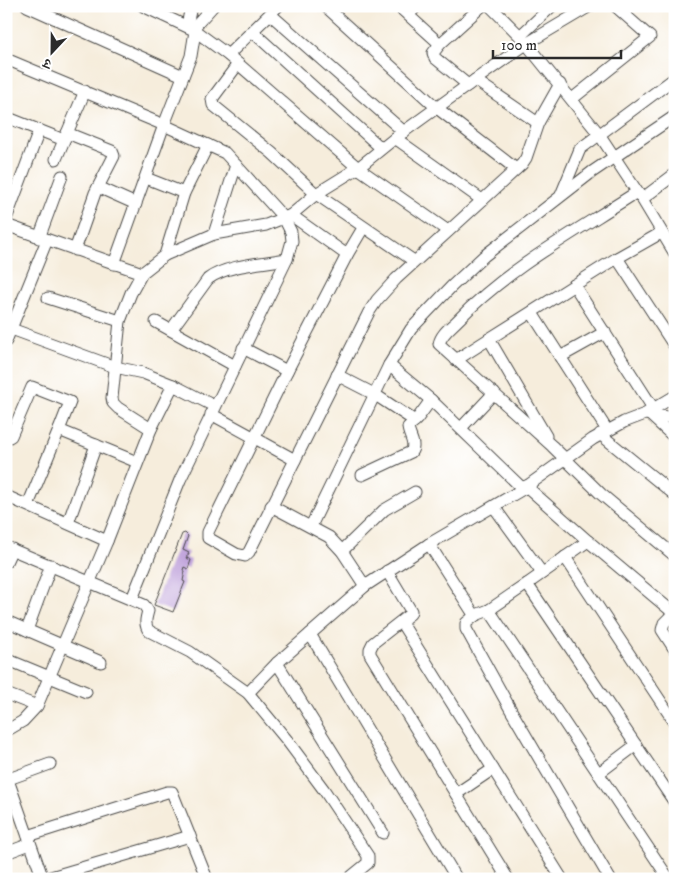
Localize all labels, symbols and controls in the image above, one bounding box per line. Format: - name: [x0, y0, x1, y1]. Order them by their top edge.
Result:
- north arrow: [28, 28, 78, 78]
- scale bar: [493, 28, 621, 60]
- text: 100 m: [501, 36, 537, 55]
- text: उ: [40, 53, 55, 73]

